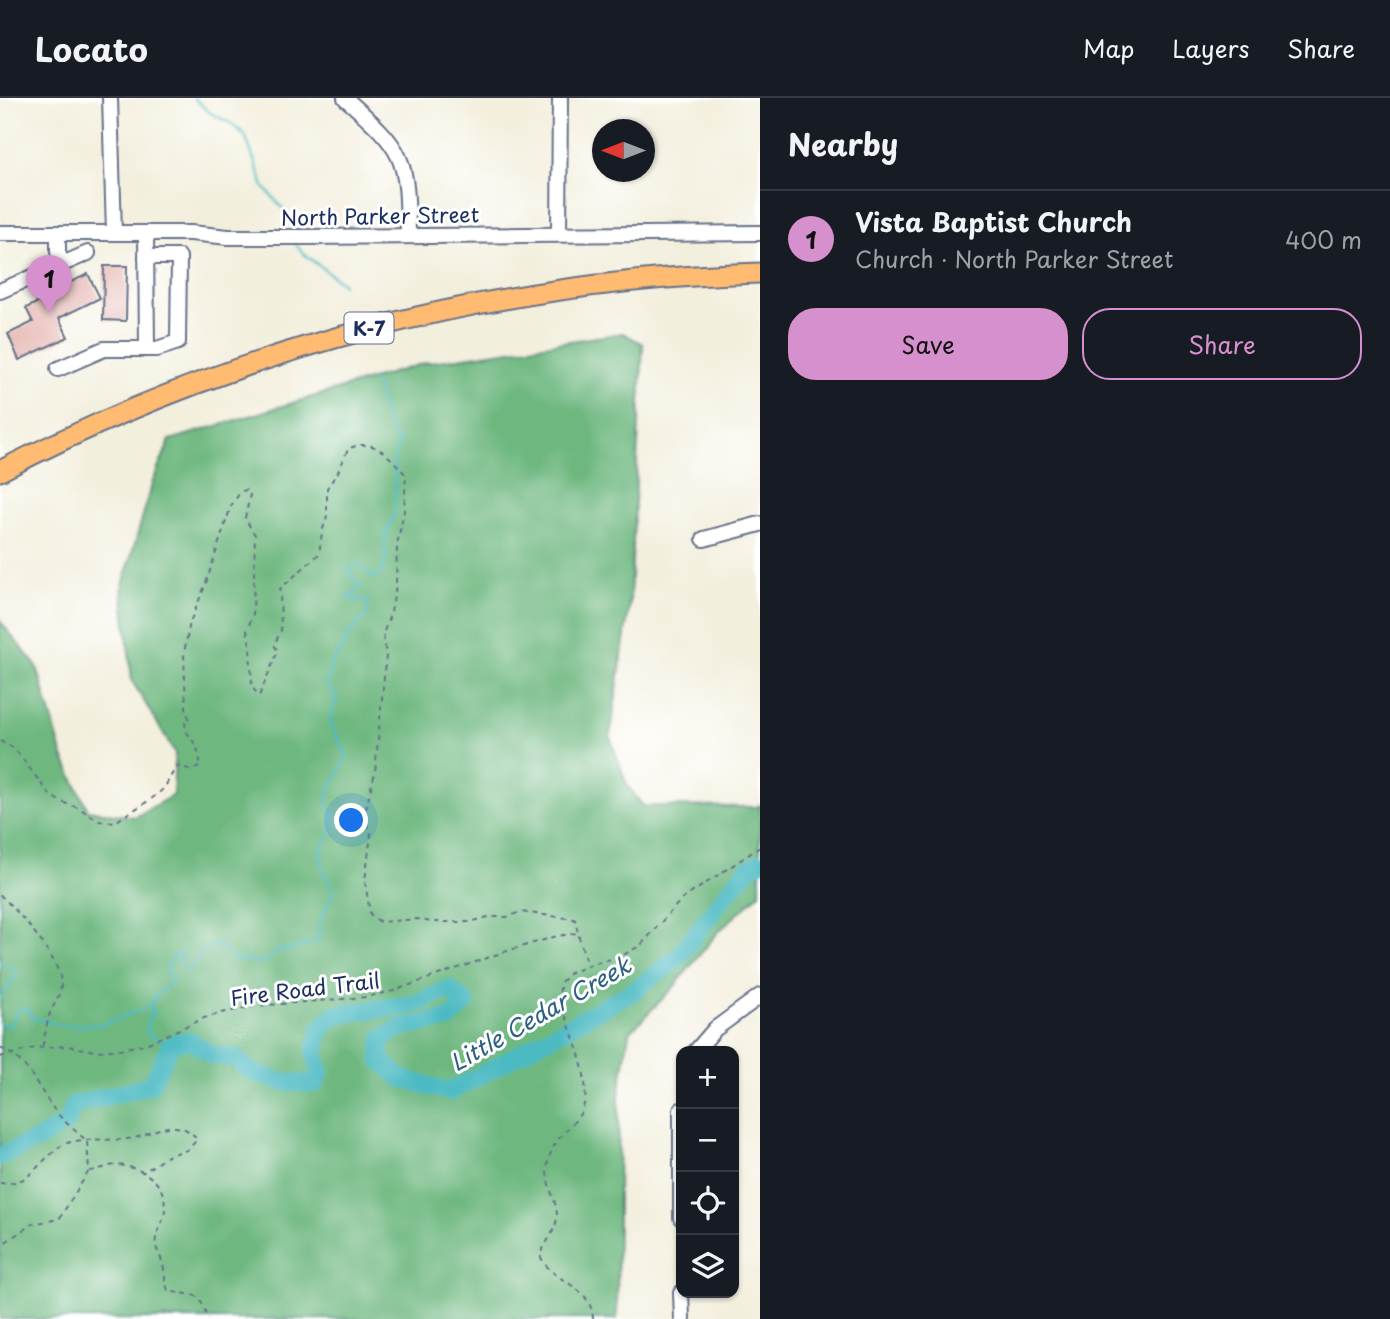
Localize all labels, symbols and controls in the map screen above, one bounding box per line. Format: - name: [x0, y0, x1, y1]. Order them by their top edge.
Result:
- text: Locato: [35, 23, 148, 73]
- text: Map: [1083, 30, 1134, 66]
- text: Layers: [1172, 30, 1249, 66]
- text: Share: [1287, 30, 1355, 66]
- north arrow: [592, 119, 655, 182]
- text: Nearby: [788, 121, 898, 166]
- street label: North Parker Street: [281, 197, 479, 233]
- text: Vista Baptist Church: [855, 202, 1132, 241]
- text: 1: [806, 222, 817, 257]
- text: 400 m: [1285, 222, 1362, 257]
- text: Church · North Parker Street: [855, 241, 1173, 276]
- pin: 1: [26, 255, 72, 313]
- button: Save: [788, 308, 1068, 380]
- button: Share: [1082, 308, 1362, 380]
- road number: K-7: [344, 312, 394, 344]
- your location: [334, 803, 368, 837]
- water label: Little Cedar Creek: [443, 946, 638, 1079]
- street label: Fire Road Trail: [228, 963, 382, 1013]
- map controls: [676, 1046, 739, 1298]
- button: +: [676, 1046, 739, 1109]
- button: −: [676, 1109, 739, 1172]
- button: locate: [676, 1172, 739, 1235]
- button: layers: [676, 1235, 739, 1298]

